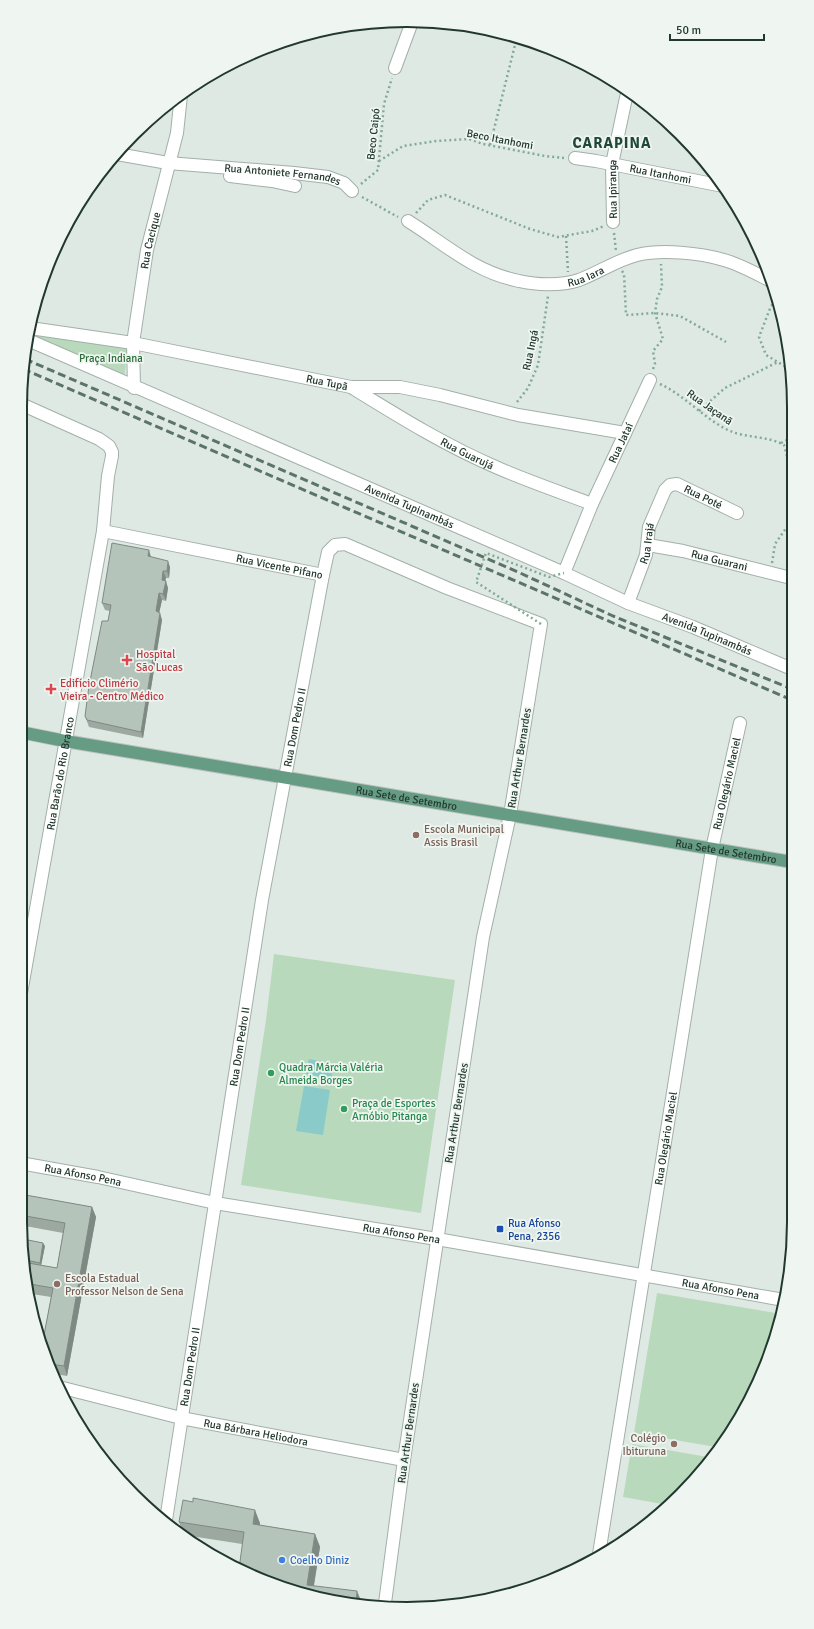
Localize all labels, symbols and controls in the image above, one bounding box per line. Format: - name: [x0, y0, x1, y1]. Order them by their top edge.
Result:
- scale bar: [670, 16, 764, 42]
- text: 50 m: [676, 23, 701, 38]
- street label: Beco Caipó: [364, 107, 383, 161]
- street label: Beco Itanhomi: [466, 127, 534, 152]
- district label: CARAPINA: [572, 134, 652, 152]
- street label: Rua Ipiranga: [606, 158, 620, 219]
- street label: Rua Antoniete Fernandes: [224, 161, 343, 188]
- street label: Rua Itanhomi: [628, 162, 692, 187]
- street label: Rua Cacique: [138, 211, 163, 270]
- street label: Rua Iara: [566, 263, 607, 290]
- street label: Rua Ingá: [520, 328, 541, 372]
- park label: Praça Indiana: [79, 352, 143, 365]
- street label: Rua Tupã: [305, 372, 349, 393]
- street label: Rua Jaçanã: [684, 387, 735, 428]
- street label: Rua Jataí: [606, 421, 636, 465]
- street label: Rua Guarujá: [438, 435, 496, 473]
- street label: Avenida Tupinambás: [363, 481, 456, 531]
- street label: Rua Poté: [682, 482, 724, 512]
- street label: Rua Irajá: [637, 520, 657, 566]
- street label: Rua Guarani: [690, 547, 749, 574]
- street label: Rua Vicente Pifano: [235, 552, 324, 582]
- street label: Avenida Tupinambás: [660, 610, 754, 658]
- place label: Hospital São Lucas: [136, 648, 183, 674]
- marker: Hospital São Lucas: [121, 654, 133, 666]
- place label: Edifício Climério Vieira - Centro Médico: [60, 677, 164, 703]
- marker: Edifício Climério Vieira - Centro Médico: [45, 683, 57, 695]
- street label: Rua Dom Pedro II: [281, 687, 309, 768]
- street label: Rua Arthur Bernardes: [505, 707, 534, 809]
- street label: Rua Barão do Rio Branco: [44, 716, 77, 831]
- street label: Rua Olegário Maciel: [710, 736, 744, 831]
- street label: Rua Sete de Setembro: [355, 783, 458, 813]
- place label: Escola Municipal Assis Brasil: [424, 823, 504, 849]
- marker: Escola Municipal Assis Brasil: [411, 830, 421, 840]
- street label: Rua Sete de Setembro: [674, 837, 778, 866]
- street label: Rua Dom Pedro II: [227, 1006, 252, 1087]
- place label: Quadra Márcia Valéria Almeida Borges: [279, 1061, 383, 1087]
- street label: Rua Arthur Bernardes: [442, 1062, 471, 1164]
- marker: Quadra Márcia Valéria Almeida Borges: [266, 1068, 276, 1078]
- street label: Rua Olegário Maciel: [652, 1091, 680, 1186]
- place label: Praça de Esportes Arnóbio Pitanga: [352, 1097, 436, 1123]
- marker: Praça de Esportes Arnóbio Pitanga: [339, 1104, 349, 1114]
- street label: Rua Afonso Pena: [43, 1161, 123, 1189]
- place label: Rua Afonso Pena, 2356: [508, 1217, 561, 1243]
- street label: Rua Afonso Pena: [362, 1221, 442, 1247]
- marker: Rua Afonso Pena, 2356: [495, 1224, 505, 1234]
- place label: Escola Estadual Professor Nelson de Sena: [65, 1272, 184, 1298]
- street label: Rua Afonso Pena: [681, 1276, 761, 1303]
- marker: Escola Estadual Professor Nelson de Sena: [52, 1279, 62, 1289]
- street label: Rua Dom Pedro II: [178, 1326, 203, 1408]
- street label: Rua Arthur Bernardes: [395, 1382, 422, 1484]
- street label: Rua Bárbara Heliodora: [203, 1416, 310, 1449]
- place label: Colégio Ibituruna: [623, 1432, 666, 1458]
- marker: Colégio Ibituruna: [669, 1439, 679, 1449]
- place label: Coelho Diniz: [290, 1554, 349, 1567]
- marker: Coelho Diniz: [277, 1555, 287, 1565]

